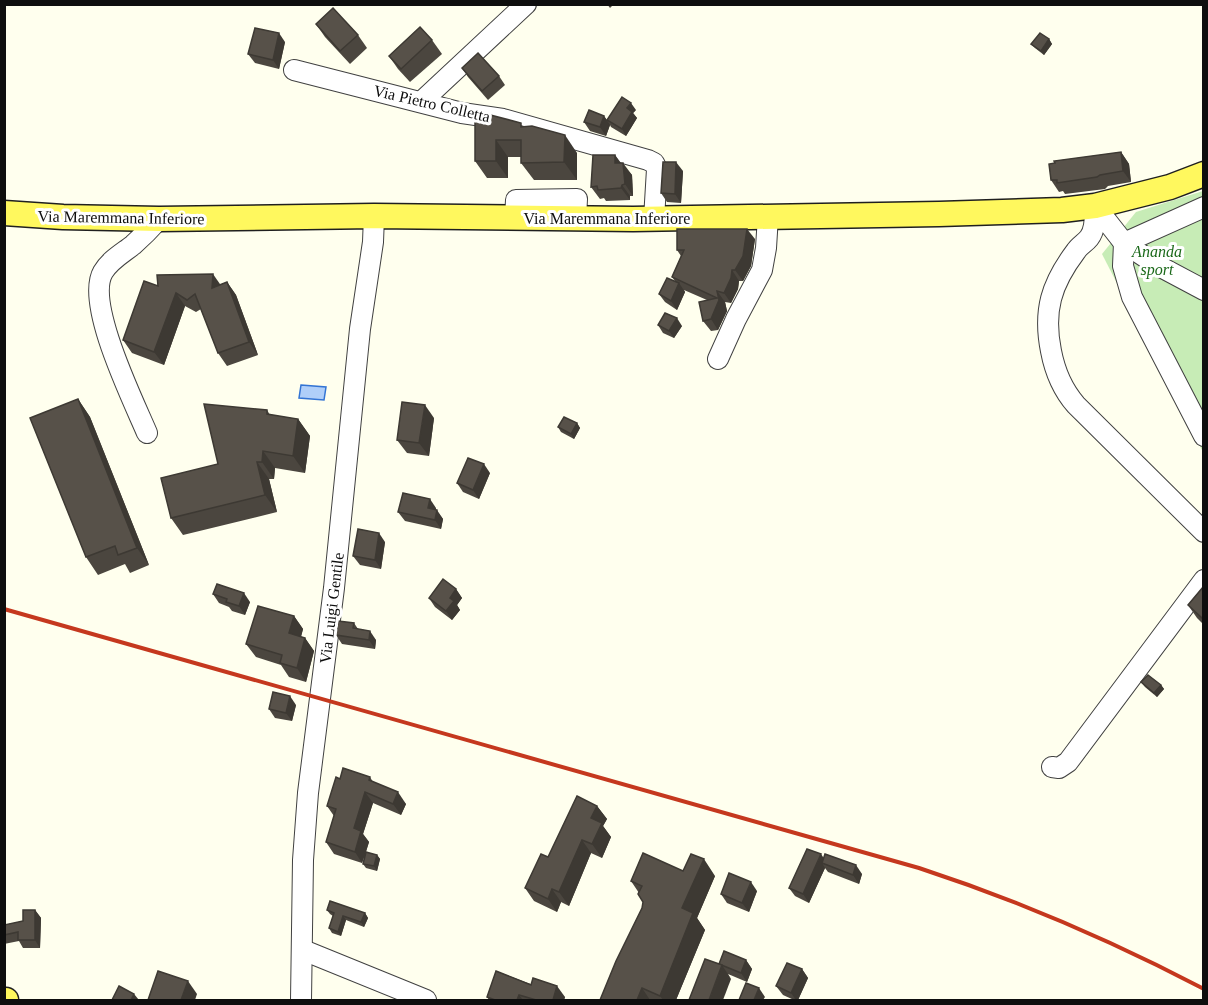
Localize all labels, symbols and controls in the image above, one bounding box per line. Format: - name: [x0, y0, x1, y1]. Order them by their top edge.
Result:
- street label: Via Pietro Colletta: [372, 82, 492, 125]
- street label: Via Maremmana Inferiore: [37, 208, 205, 227]
- street label: Via Maremmana Inferiore: [524, 210, 690, 227]
- park label: Ananda sport: [1131, 243, 1182, 279]
- street label: Via Luigi Gentile: [316, 551, 348, 665]

